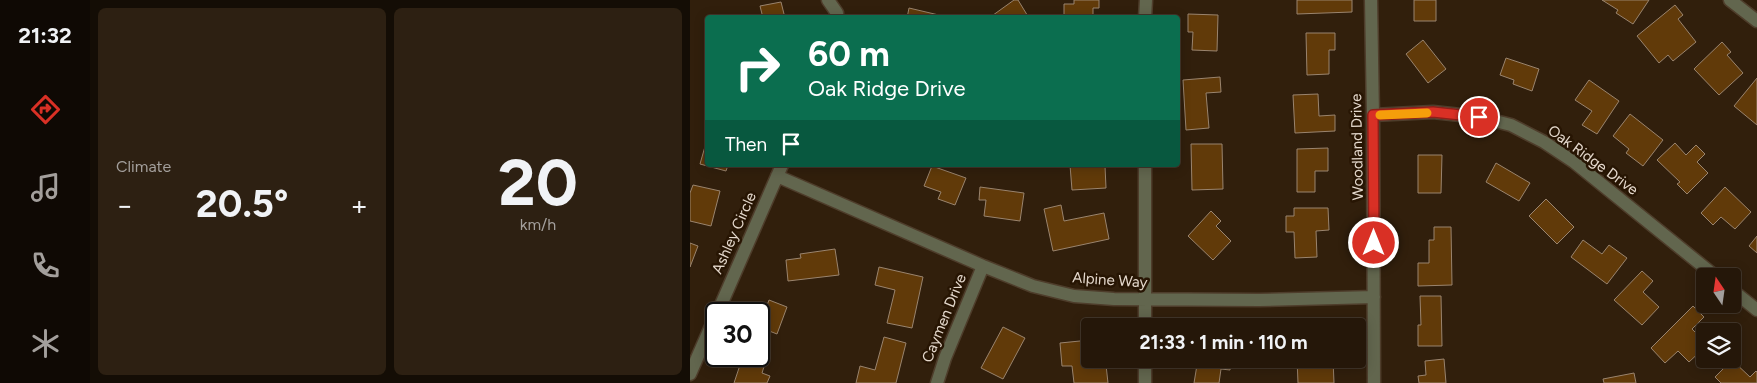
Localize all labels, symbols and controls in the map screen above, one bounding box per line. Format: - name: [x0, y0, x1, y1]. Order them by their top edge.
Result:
- text: 21:32: [18, 22, 72, 49]
- text: 60 m: [808, 33, 890, 75]
- icon: right: [725, 35, 790, 100]
- text: Oak Ridge Drive: [808, 75, 965, 102]
- icon: directions: [28, 92, 63, 127]
- street label: Woodland Drive: [1347, 94, 1367, 200]
- pin: [1458, 96, 1500, 138]
- icon: arrive: [1465, 103, 1493, 131]
- street label: Oak Ridge Drive: [1544, 121, 1642, 199]
- icon: arrive: [777, 130, 805, 158]
- text: Then: [725, 133, 767, 156]
- text: 20: [498, 143, 578, 221]
- text: Climate: [116, 157, 171, 176]
- icon: music: [28, 170, 63, 205]
- text: 20.5°: [196, 181, 288, 227]
- text: −: [116, 188, 133, 222]
- text: +: [351, 188, 368, 222]
- street label: Ashley Circle: [708, 189, 760, 277]
- text: km/h: [520, 215, 556, 234]
- position arrow: [1347, 216, 1399, 268]
- icon: phone: [28, 248, 63, 283]
- street label: Alpine Way: [1072, 268, 1148, 292]
- north arrow: [1696, 268, 1741, 312]
- map controls: [1696, 268, 1741, 368]
- street label: Caymen Drive: [918, 271, 970, 365]
- speed limit sign: 30: [705, 302, 770, 367]
- button: layers: [1696, 323, 1741, 368]
- icon: climate: [28, 326, 63, 361]
- text: 21:33 · 1 min · 110 m: [1139, 331, 1308, 354]

